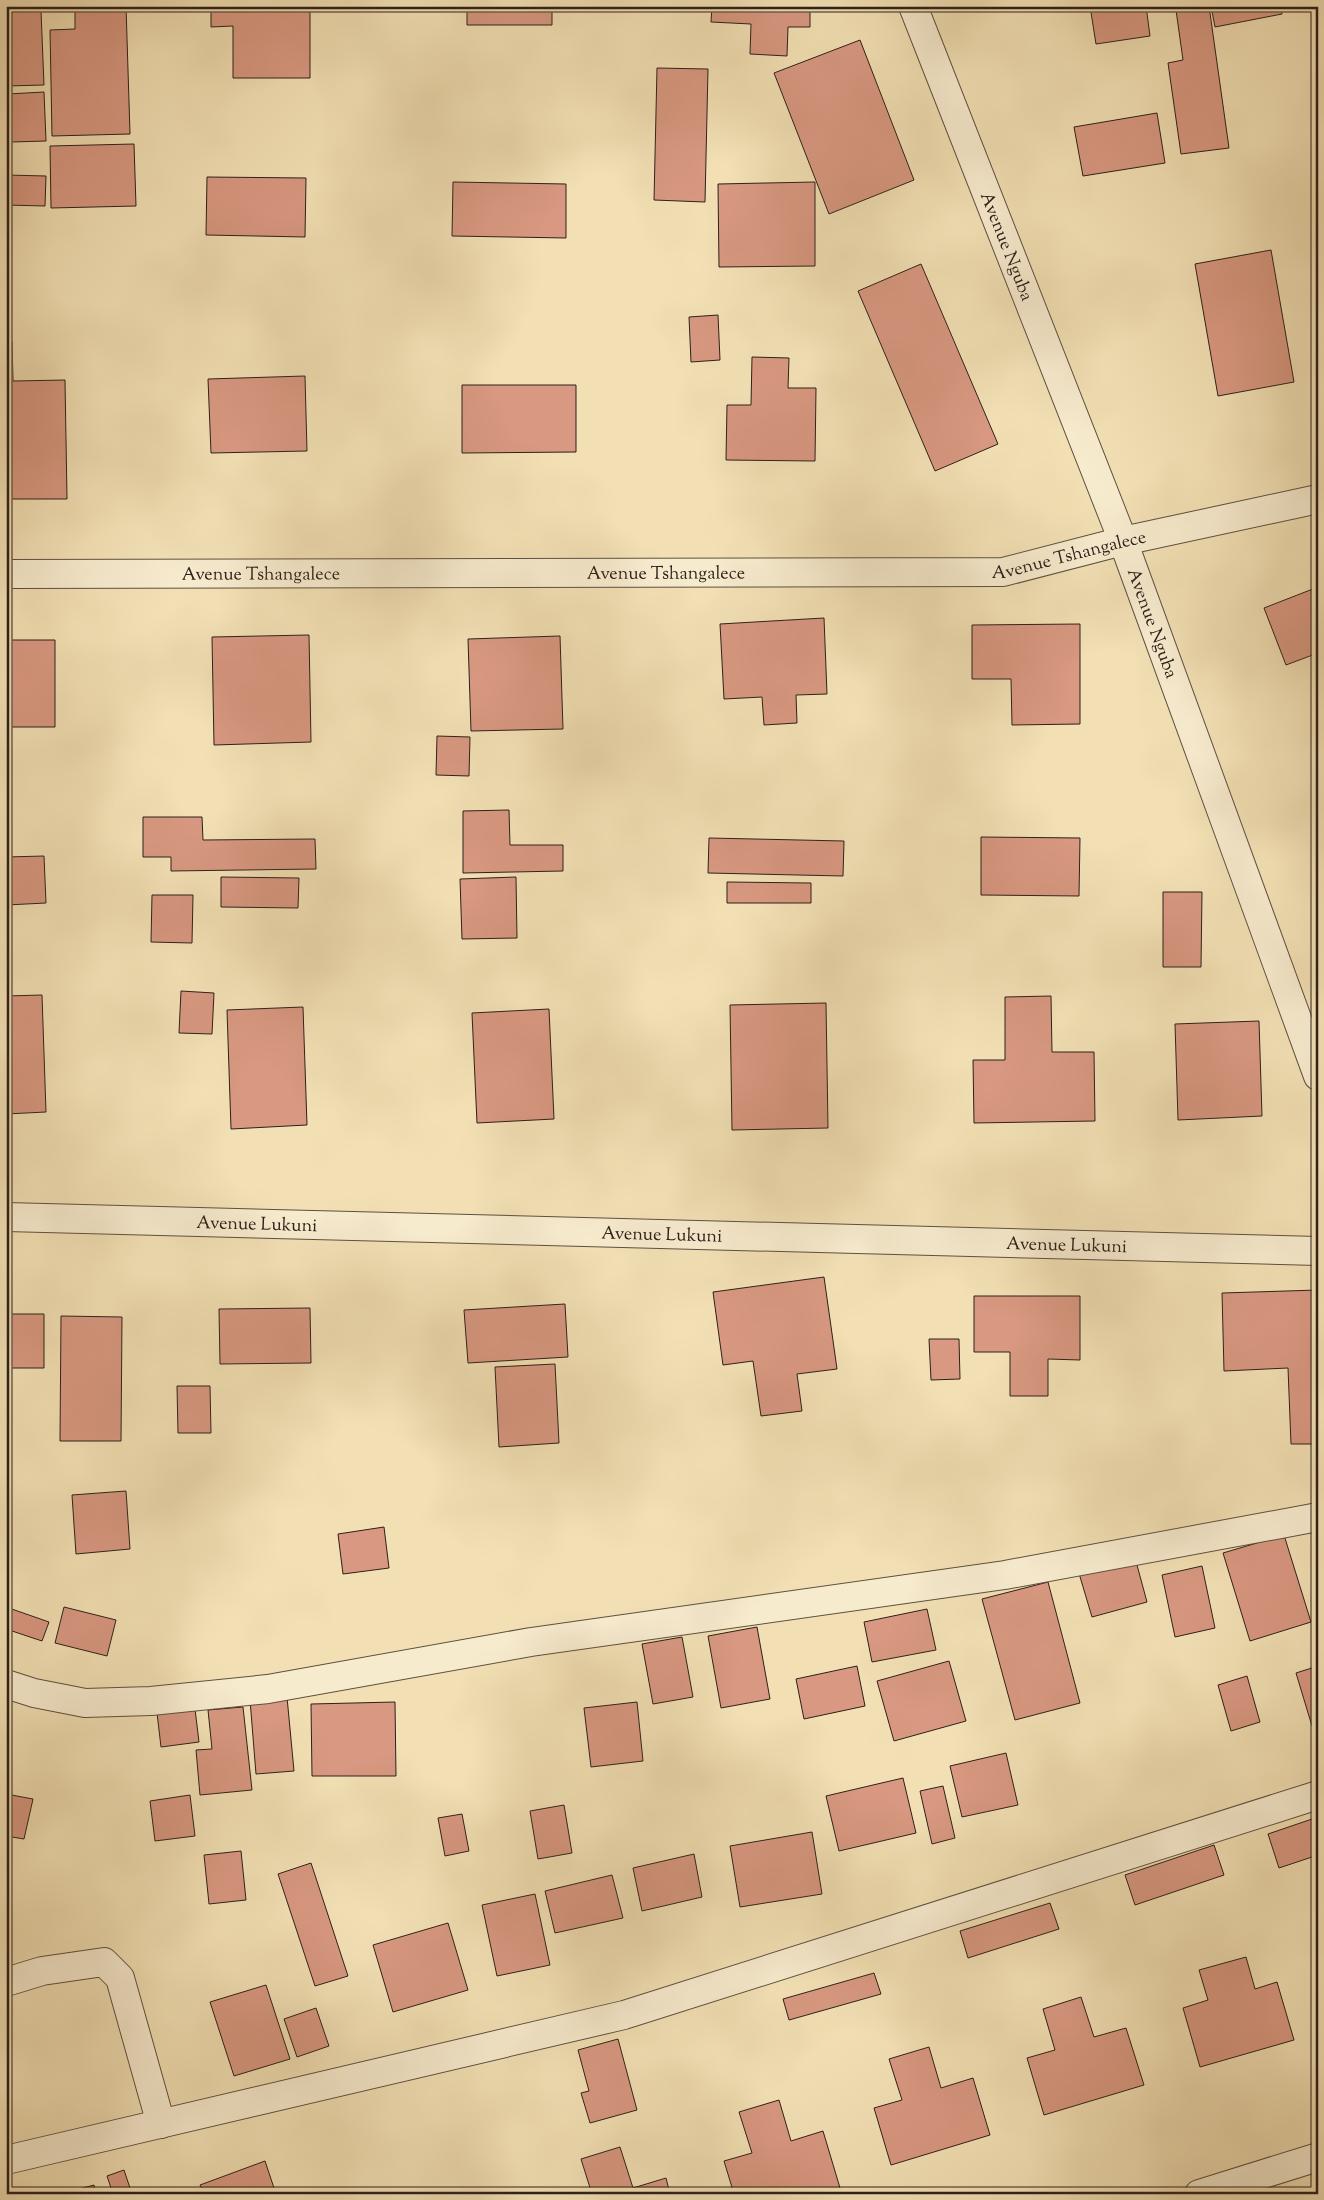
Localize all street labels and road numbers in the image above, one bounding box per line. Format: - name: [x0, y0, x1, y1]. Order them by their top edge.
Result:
- street label: Avenue Nguba: [972, 188, 1039, 305]
- street label: Avenue Tshangalece: [992, 525, 1149, 587]
- street label: Avenue Tshangalece: [182, 562, 340, 589]
- street label: Avenue Tshangalece: [587, 562, 745, 588]
- street label: Avenue Nguba: [1119, 565, 1183, 682]
- street label: Avenue Lukuni: [196, 1211, 318, 1240]
- street label: Avenue Lukuni: [601, 1221, 722, 1251]
- street label: Avenue Lukuni: [1006, 1232, 1127, 1261]

